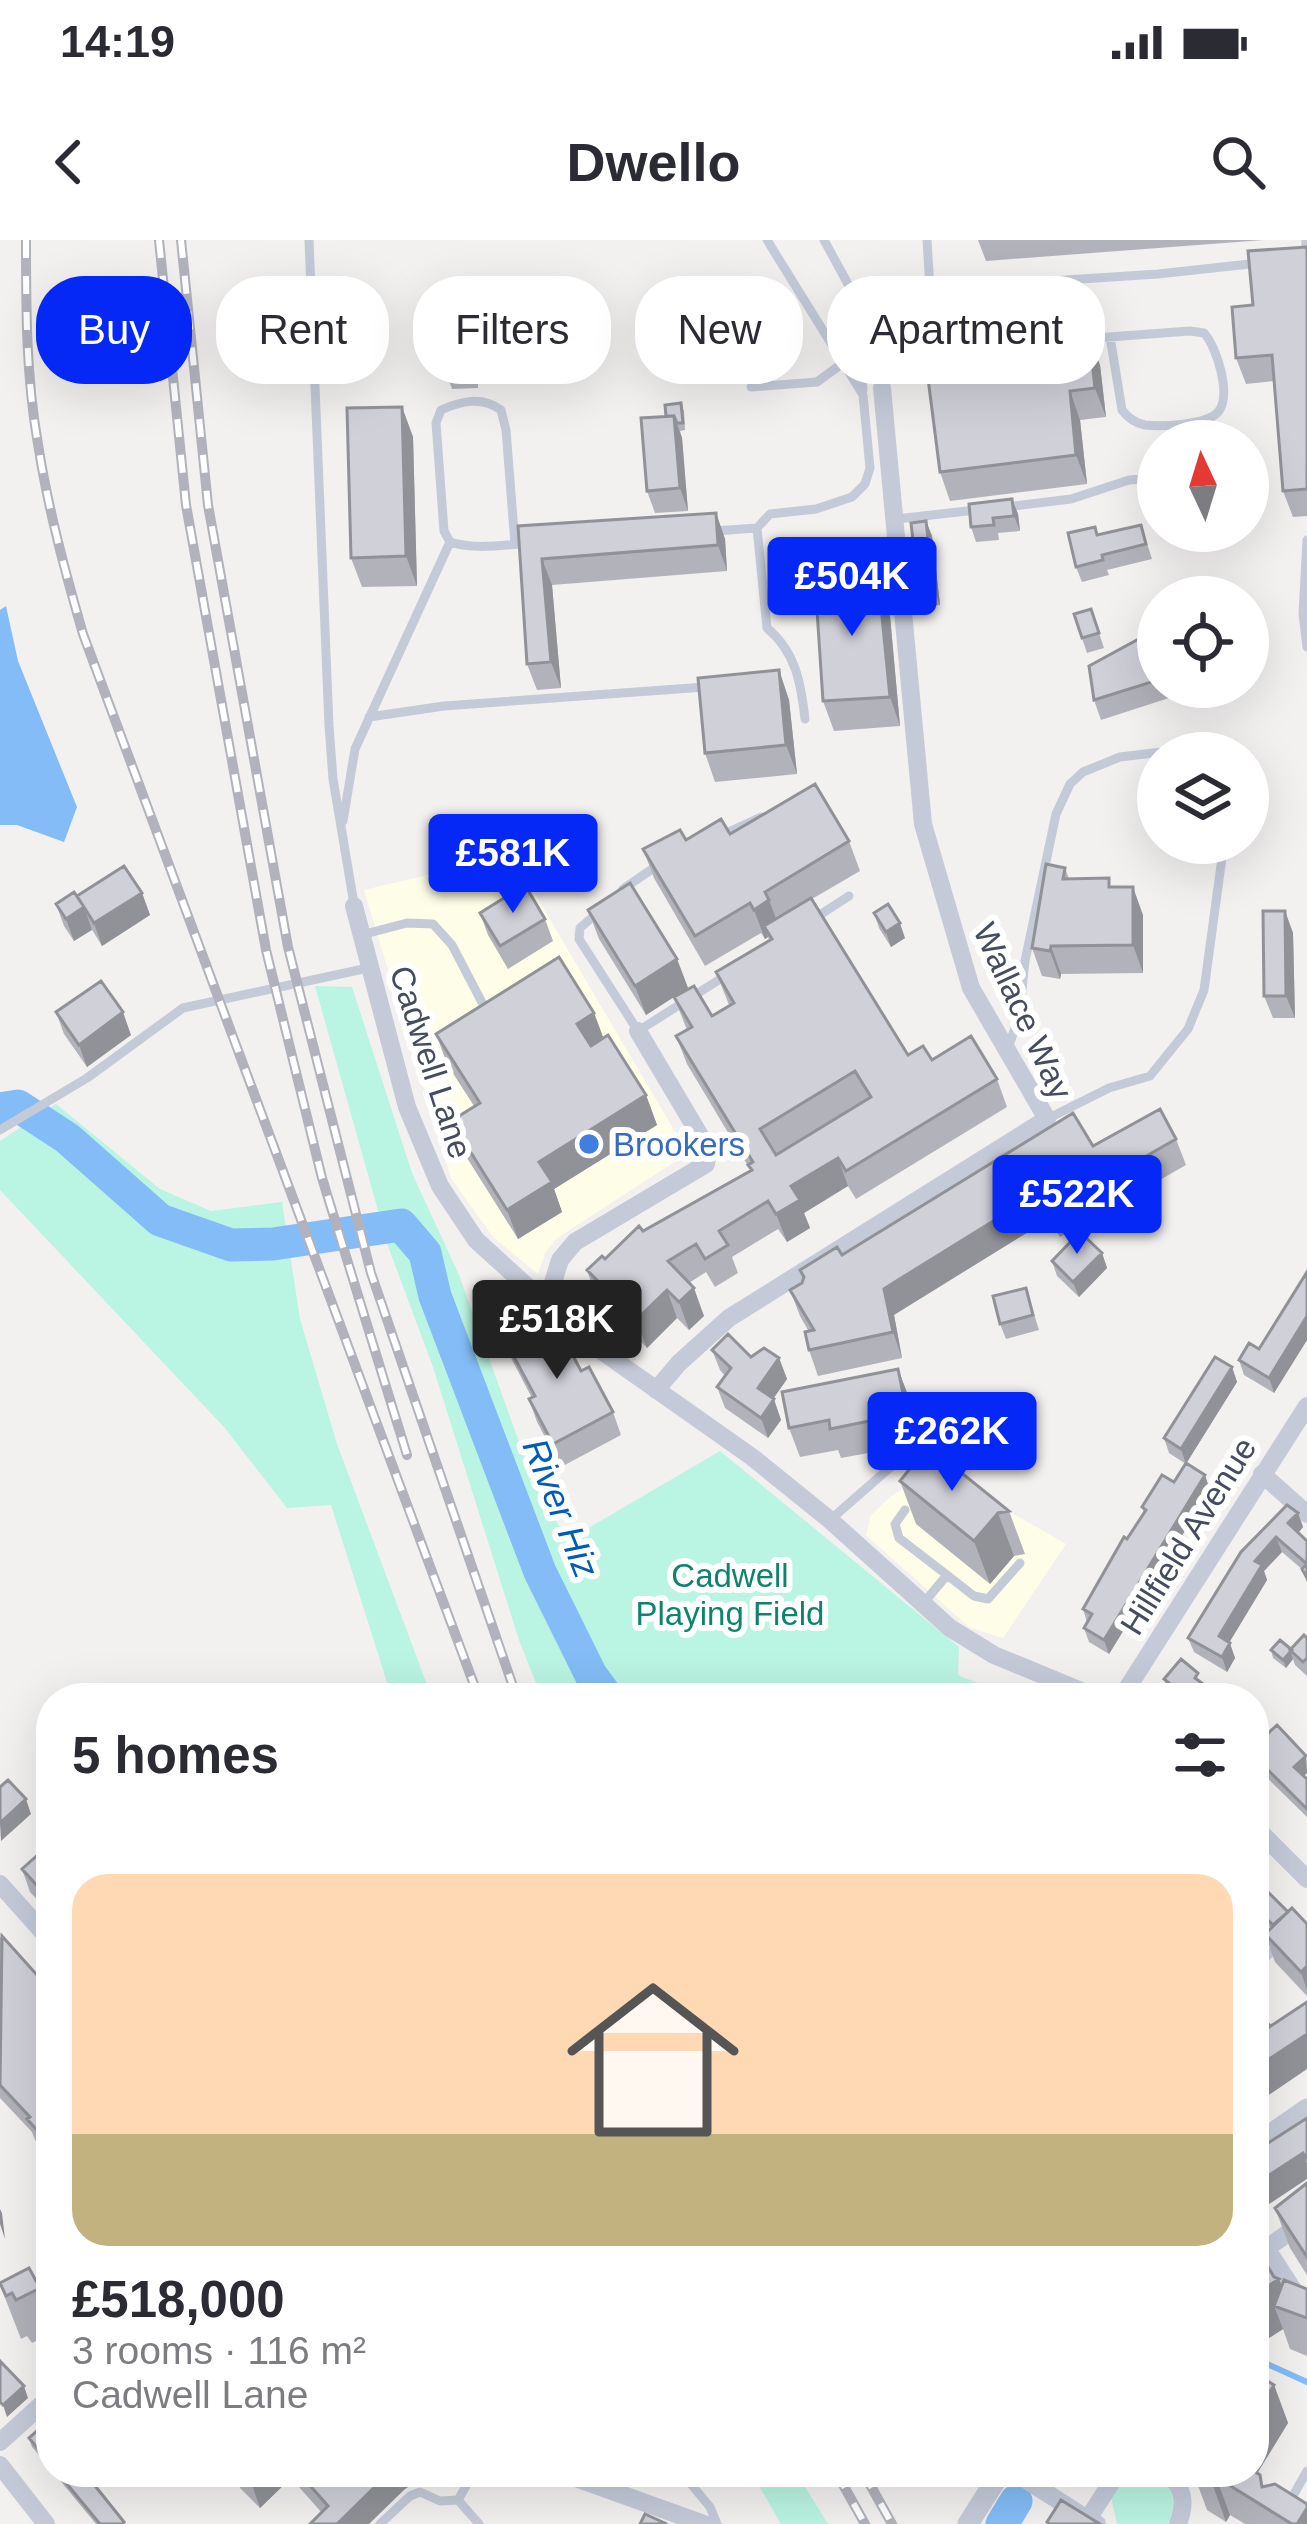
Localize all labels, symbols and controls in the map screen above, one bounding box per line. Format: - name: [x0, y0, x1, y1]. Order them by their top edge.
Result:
- text: 14:19: [60, 16, 175, 67]
- icon: back: [36, 129, 102, 195]
- icon: search: [1205, 129, 1271, 195]
- text: Dwello: [566, 132, 741, 192]
- chip: Buy: [36, 276, 192, 384]
- chip: Rent: [216, 276, 389, 384]
- chip: Filters: [413, 276, 611, 384]
- chip: New: [635, 276, 803, 384]
- chip: Apartment: [827, 276, 1105, 384]
- north arrow: [1137, 420, 1269, 552]
- map controls: [1137, 420, 1269, 864]
- pin: £504K: [768, 537, 936, 639]
- text: £504K: [795, 554, 909, 597]
- button: locate: [1137, 576, 1269, 708]
- button: layers: [1137, 732, 1269, 864]
- pin: £581K: [429, 814, 597, 916]
- text: £581K: [456, 831, 570, 874]
- street label: Wallace Way: [966, 917, 1080, 1105]
- street label: Cadwell Lane: [383, 961, 479, 1163]
- place label: Brookers: [613, 1126, 745, 1163]
- marker: Brookers: [576, 1131, 602, 1157]
- pin: £522K: [993, 1155, 1161, 1257]
- text: £522K: [1020, 1172, 1134, 1215]
- pin: £518K: [473, 1280, 641, 1382]
- text: £518K: [500, 1297, 614, 1340]
- pin: £262K: [868, 1392, 1036, 1494]
- text: £262K: [895, 1409, 1009, 1452]
- street label: Hillfield Avenue: [1113, 1431, 1263, 1641]
- water label: River Hiz: [515, 1433, 607, 1583]
- park label: Cadwell Playing Field: [636, 1557, 824, 1632]
- icon: filters: [1167, 1722, 1233, 1788]
- text: 5 homes: [72, 1727, 279, 1784]
- icon: home: [545, 1952, 761, 2168]
- text: £518,000: [72, 2271, 285, 2328]
- text: 3 rooms · 116 m²: [72, 2329, 366, 2372]
- text: Cadwell Lane: [72, 2373, 308, 2416]

